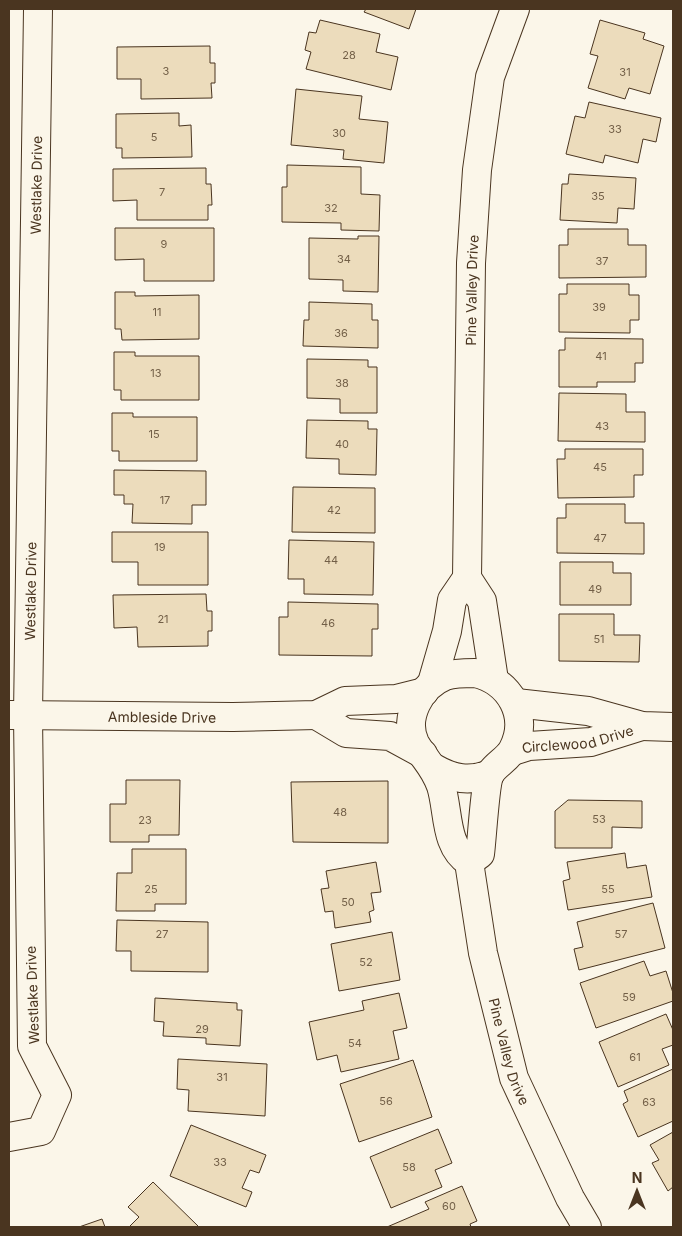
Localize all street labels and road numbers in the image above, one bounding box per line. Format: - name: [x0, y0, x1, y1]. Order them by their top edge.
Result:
- street label: Westlake Drive: [26, 136, 45, 235]
- street label: Pine Valley Drive: [461, 234, 481, 346]
- street label: Westlake Drive: [21, 541, 39, 641]
- street label: Ambleside Drive: [108, 707, 216, 725]
- street label: Circlewood Drive: [519, 721, 635, 756]
- street label: Westlake Drive: [22, 945, 42, 1045]
- street label: Pine Valley Drive: [486, 996, 534, 1107]

